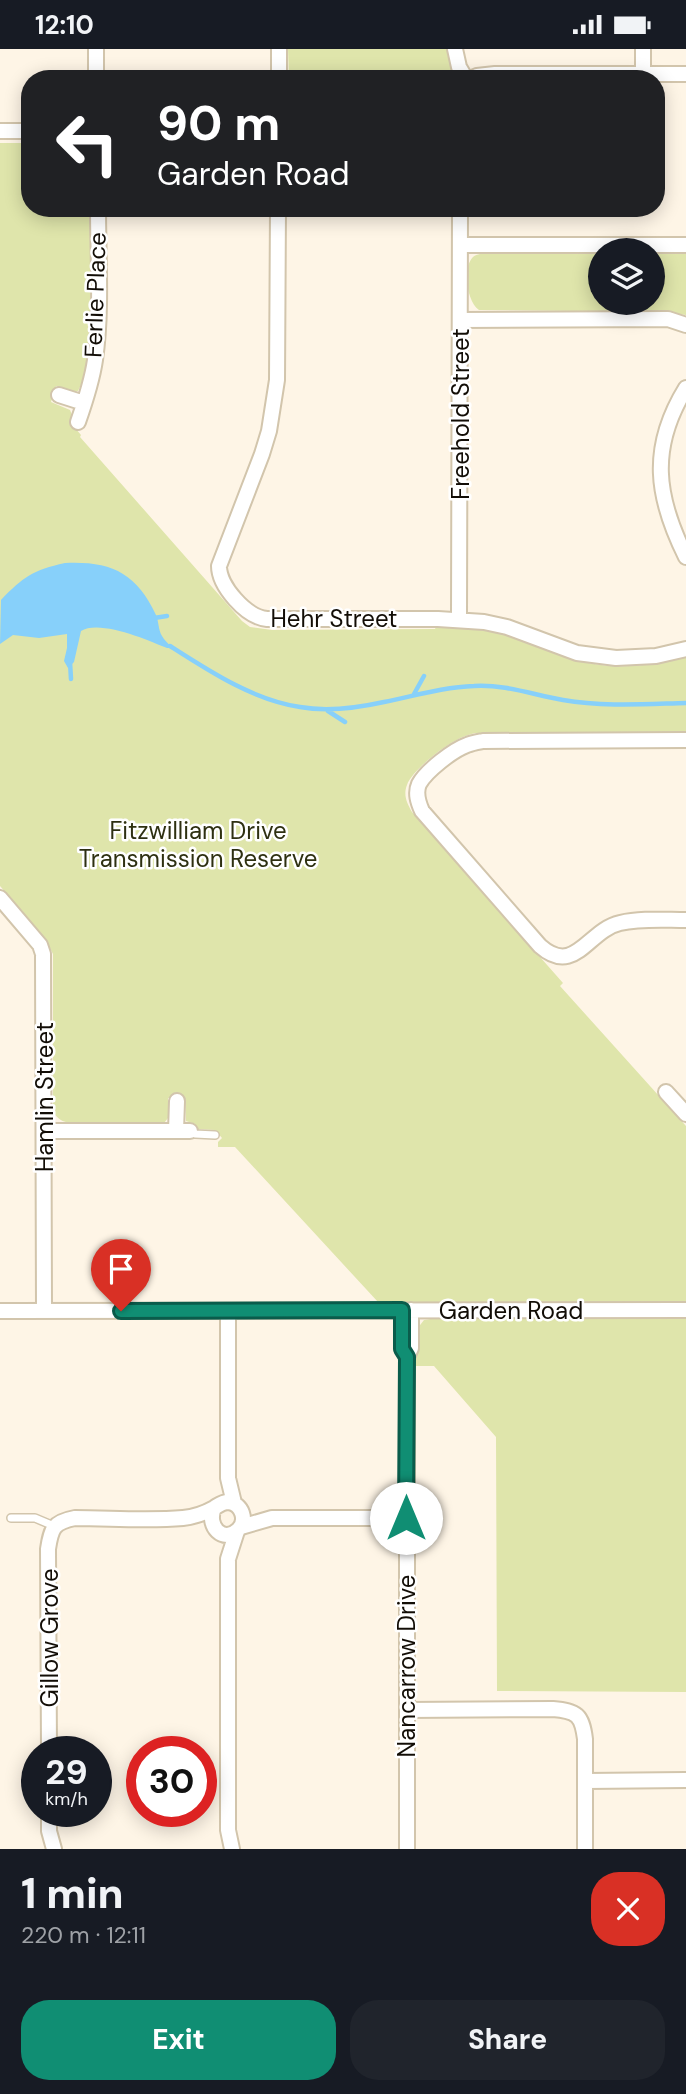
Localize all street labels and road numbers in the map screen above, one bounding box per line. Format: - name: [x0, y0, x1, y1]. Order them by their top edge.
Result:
- street label: Ferlie Place: [77, 232, 113, 358]
- street label: Freehold Street: [445, 328, 476, 500]
- street label: Hehr Street: [270, 603, 398, 634]
- street label: Hamlin Street: [29, 1022, 60, 1172]
- street label: Garden Road: [439, 1295, 583, 1326]
- street label: Gillow Grove: [34, 1568, 65, 1708]
- street label: Nancarrow Drive: [391, 1575, 422, 1757]

